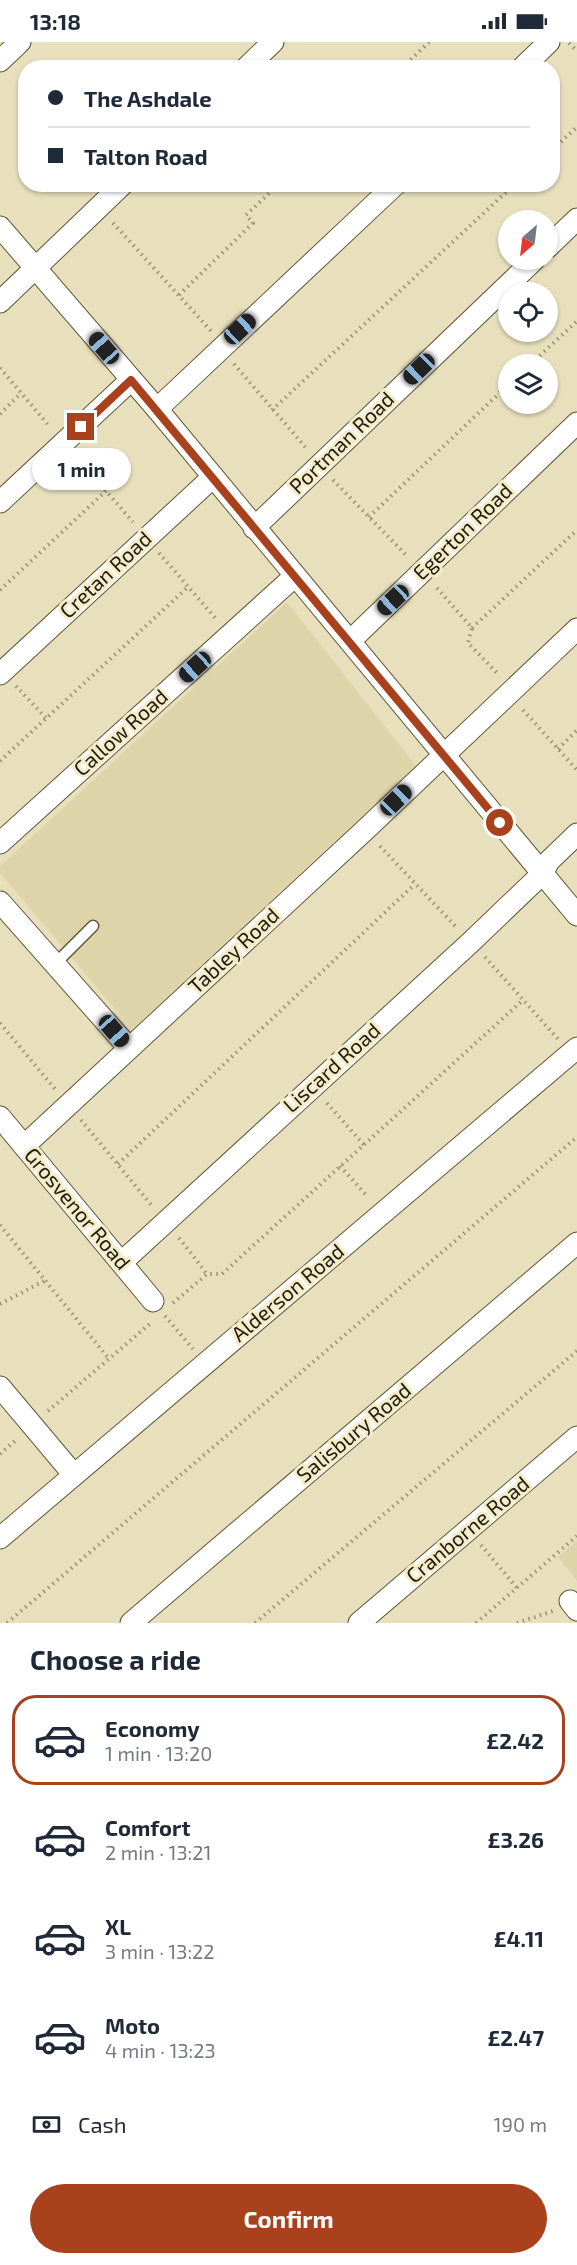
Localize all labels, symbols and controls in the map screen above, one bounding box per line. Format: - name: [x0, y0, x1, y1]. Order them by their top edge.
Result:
- text: 13:18: [30, 8, 81, 34]
- text: The Ashdale: [84, 85, 212, 111]
- text: Talton Road: [84, 143, 208, 169]
- north arrow: [498, 210, 558, 270]
- map controls: [498, 210, 558, 414]
- button: locate: [498, 282, 558, 342]
- car: [221, 310, 259, 348]
- car: [85, 329, 123, 367]
- car: [400, 350, 438, 388]
- button: layers: [498, 354, 558, 414]
- street label: Portman Road: [283, 386, 398, 498]
- route end: [67, 413, 94, 440]
- callout: 1 min: [32, 448, 130, 490]
- text: 1 min: [57, 457, 106, 481]
- street label: Egerton Road: [407, 477, 517, 584]
- street label: Cretan Road: [54, 525, 156, 623]
- car: [374, 581, 412, 619]
- car: [176, 648, 214, 686]
- street label: Callow Road: [68, 683, 172, 781]
- car: [377, 781, 415, 819]
- route start: [486, 809, 513, 836]
- street label: Tabley Road: [182, 902, 284, 998]
- car: [95, 1012, 133, 1050]
- street label: Liscard Road: [277, 1017, 385, 1117]
- street label: Grosvenor Road: [20, 1142, 136, 1274]
- street label: Alderson Road: [226, 1238, 348, 1346]
- street label: Salisbury Road: [291, 1377, 415, 1487]
- street label: Cranborne Road: [400, 1470, 534, 1588]
- text: Choose a ride: [30, 1643, 201, 1675]
- icon: car: [33, 1713, 87, 1767]
- text: Economy: [105, 1715, 200, 1741]
- text: £2.42: [486, 1727, 544, 1753]
- text: 1 min · 13:20: [105, 1741, 212, 1765]
- icon: car: [33, 1812, 87, 1866]
- text: Comfort: [105, 1814, 190, 1840]
- text: £3.26: [488, 1826, 544, 1852]
- text: 2 min · 13:21: [105, 1840, 211, 1864]
- icon: car: [33, 1911, 87, 1965]
- text: XL: [105, 1913, 131, 1939]
- text: £4.11: [494, 1925, 544, 1951]
- text: 3 min · 13:22: [105, 1939, 215, 1963]
- icon: car: [33, 2010, 87, 2064]
- text: Moto: [105, 2012, 160, 2038]
- text: £2.47: [487, 2024, 544, 2050]
- text: 4 min · 13:23: [105, 2038, 216, 2062]
- icon: cash: [30, 2108, 63, 2141]
- text: Cash: [78, 2111, 127, 2137]
- text: 190 m: [494, 2112, 547, 2136]
- button: Confirm: [30, 2184, 547, 2253]

